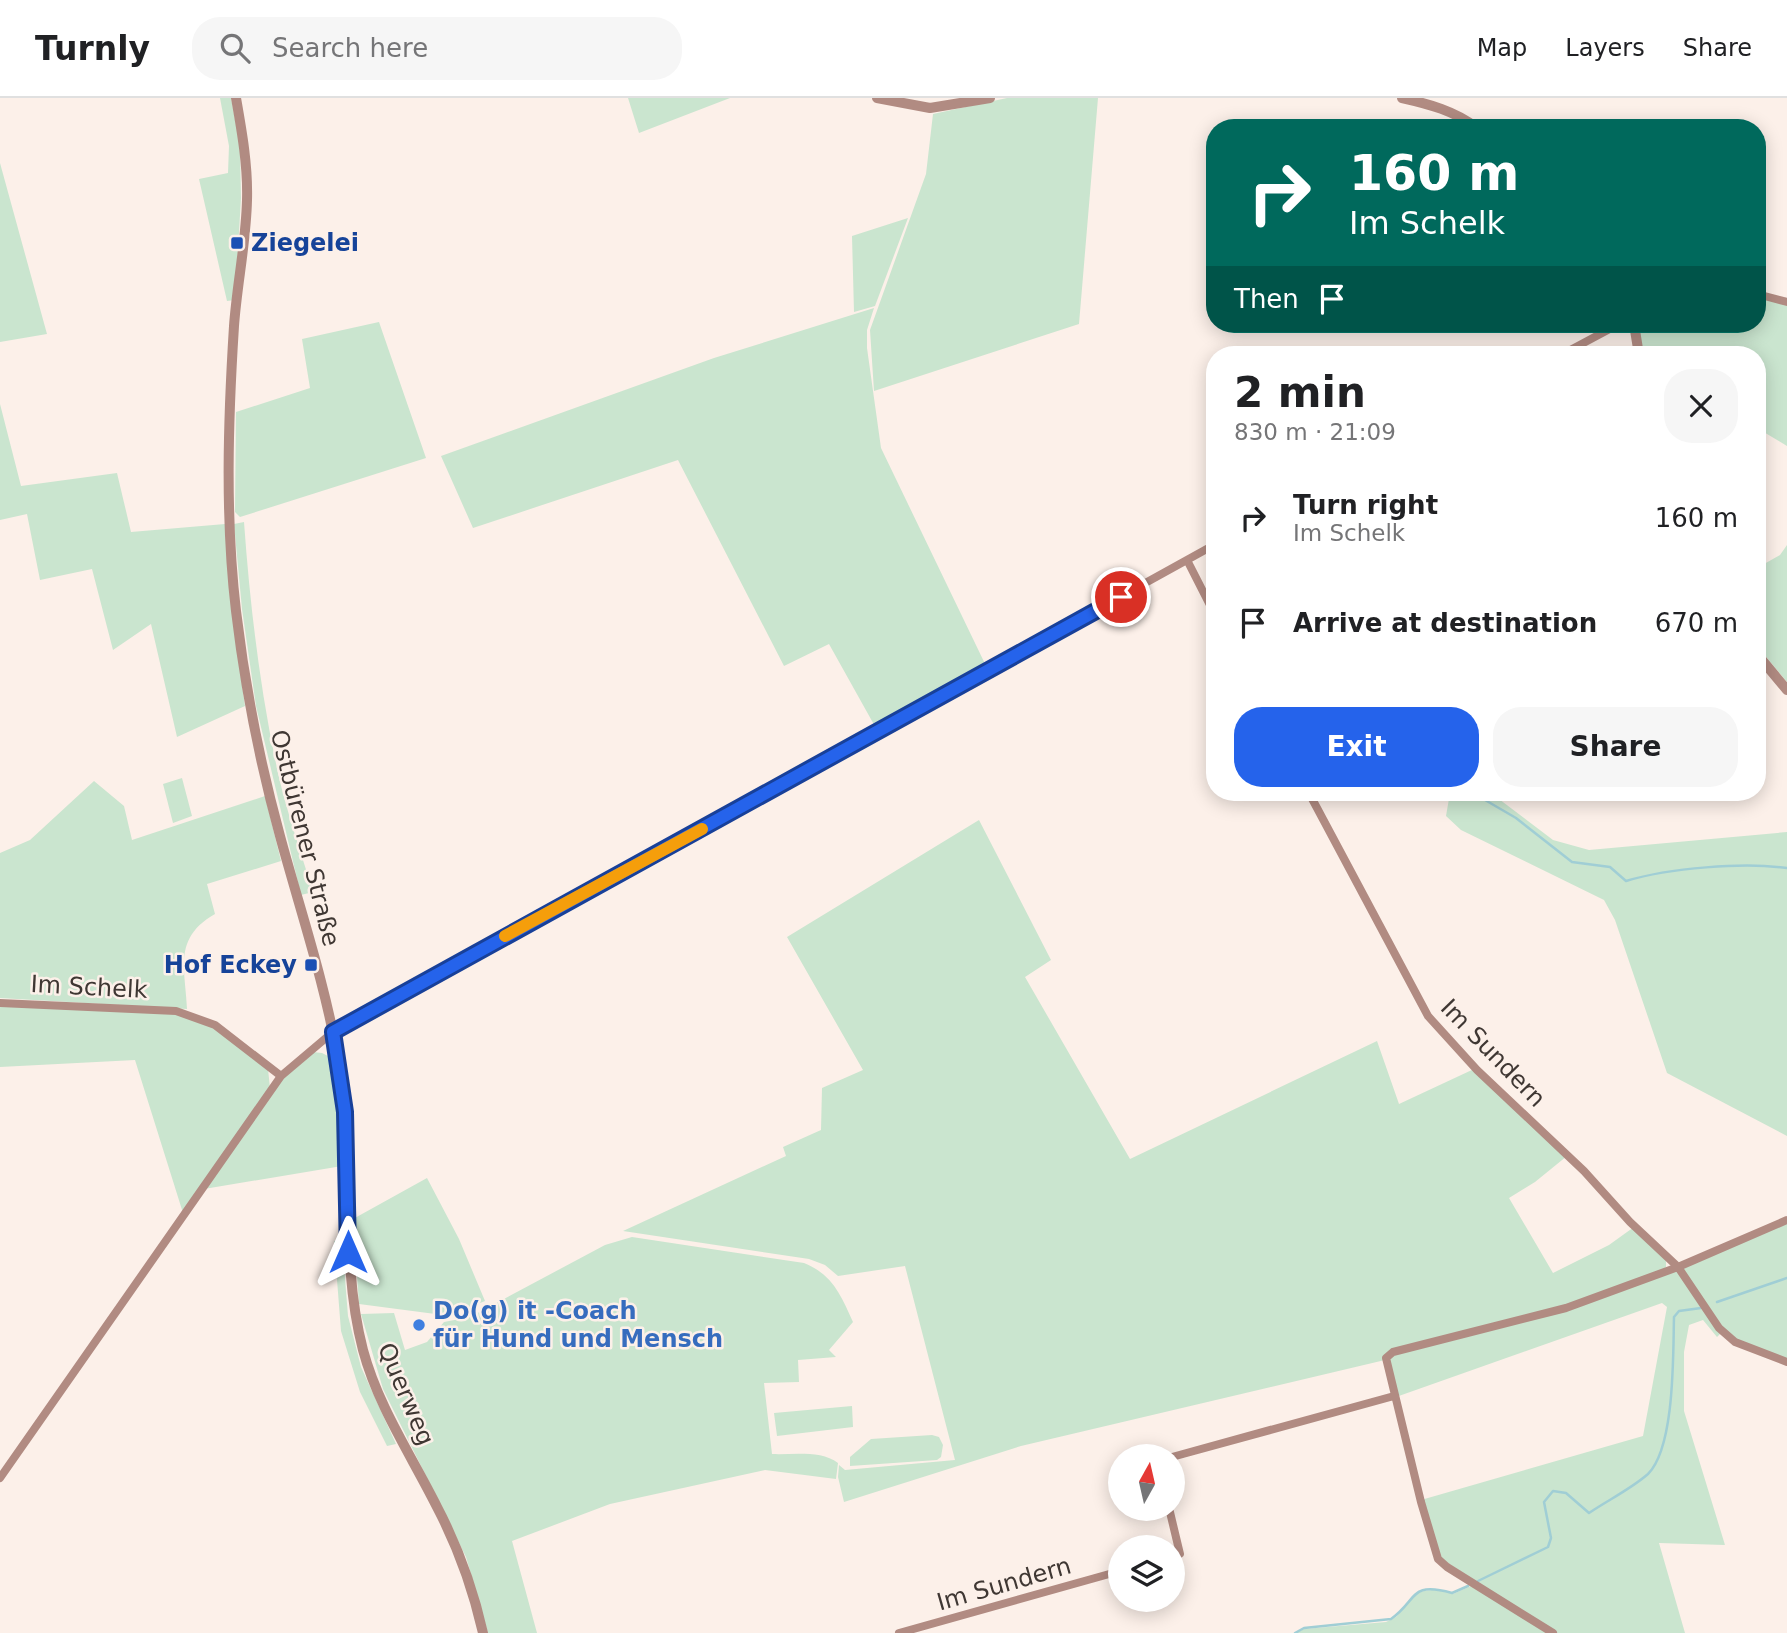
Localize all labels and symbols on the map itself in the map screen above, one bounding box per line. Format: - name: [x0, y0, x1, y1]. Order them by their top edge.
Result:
- place label: Ziegelei: [251, 229, 359, 257]
- marker: Ziegelei: [229, 235, 245, 251]
- pin: [1091, 567, 1151, 627]
- street label: Ostbürener Straße: [265, 727, 345, 949]
- place label: Hof Eckey: [164, 951, 297, 979]
- marker: Hof Eckey: [303, 957, 319, 973]
- street label: Im Schelk: [30, 970, 148, 1004]
- street label: Im Sundern: [1435, 993, 1551, 1113]
- position arrow: [311, 1215, 385, 1289]
- place label: Do(g) it -Coach für Hund und Mensch: [433, 1297, 723, 1353]
- marker: Do(g) it -Coach für Hund und Mensch: [411, 1317, 427, 1333]
- street label: Querweg: [372, 1339, 440, 1449]
- north arrow: [1108, 1444, 1185, 1521]
- street label: Im Sundern: [934, 1551, 1074, 1617]

